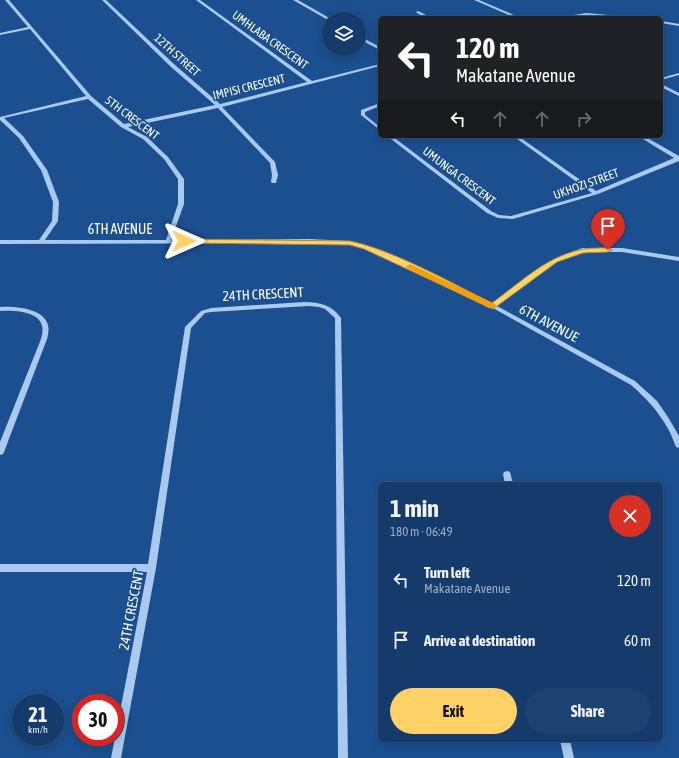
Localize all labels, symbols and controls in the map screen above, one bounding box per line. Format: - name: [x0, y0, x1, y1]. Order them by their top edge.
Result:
- street label: UMHLABA CRESCENT: [229, 8, 311, 73]
- map controls: [322, 12, 366, 56]
- button: layers: [322, 12, 366, 56]
- street label: 12TH STREET: [151, 31, 203, 80]
- icon: left: [390, 32, 442, 84]
- text: 120 m: [456, 32, 519, 64]
- text: Makatane Avenue: [456, 65, 575, 86]
- street label: IMPISI CRESCENT: [211, 71, 287, 103]
- street label: 5TH CRESCENT: [102, 93, 162, 143]
- icon: left: [447, 108, 469, 130]
- icon: ahead: [489, 108, 511, 130]
- icon: ahead: [531, 108, 553, 130]
- icon: right: [573, 108, 595, 130]
- street label: UMUNGA CRESCENT: [420, 144, 499, 208]
- street label: UKHOZI STREET: [551, 165, 621, 202]
- pin: [591, 209, 625, 250]
- icon: arrive: [597, 215, 619, 237]
- position arrow: [163, 220, 205, 262]
- street label: 6TH AVENUE: [88, 221, 152, 237]
- street label: 24TH CRESCENT: [222, 284, 304, 304]
- street label: 6TH AVENUE: [517, 301, 581, 345]
- text: 1 min: [390, 495, 439, 522]
- button: close: [609, 495, 651, 537]
- text: 180 m · 06:49: [390, 524, 453, 539]
- text: Turn left: [424, 564, 470, 581]
- street label: 24TH CRESCENT: [115, 569, 147, 651]
- icon: left: [390, 569, 412, 591]
- text: 120 m: [617, 572, 651, 589]
- text: Makatane Avenue: [424, 581, 510, 596]
- icon: arrive: [390, 629, 412, 651]
- text: Arrive at destination: [424, 632, 535, 649]
- text: 60 m: [624, 632, 651, 649]
- button: Exit: [390, 688, 517, 734]
- button: Share: [525, 688, 651, 734]
- speed limit sign: 30: [72, 694, 124, 746]
- text: 21: [29, 703, 47, 726]
- text: km/h: [28, 724, 48, 735]

